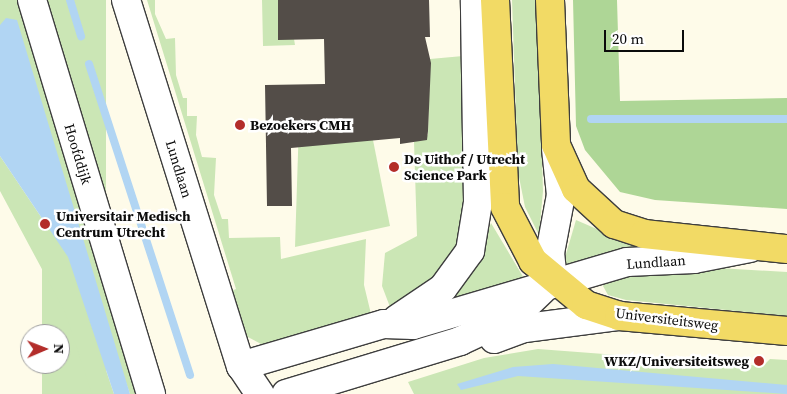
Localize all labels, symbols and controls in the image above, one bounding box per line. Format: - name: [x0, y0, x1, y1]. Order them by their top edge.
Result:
- scale bar: [607, 20, 687, 52]
- text: 20 m: [612, 28, 644, 49]
- place label: Bezoekers CMH: [250, 117, 351, 133]
- marker: Bezoekers CMH: [234, 119, 246, 131]
- street label: Hoofddijk: [61, 122, 95, 186]
- street label: Lundlaan: [162, 138, 196, 200]
- place label: De Uithof / Utrecht Science Park: [404, 151, 525, 184]
- marker: De Uithof / Utrecht Science Park: [388, 161, 400, 173]
- place label: Universitair Medisch Centrum Utrecht: [56, 208, 191, 240]
- marker: Universitair Medisch Centrum Utrecht: [38, 217, 52, 231]
- street label: Lundlaan: [626, 252, 686, 272]
- street label: Universiteitsweg: [615, 304, 719, 334]
- north arrow: [20, 324, 70, 374]
- text: N: [49, 343, 69, 354]
- place label: WKZ/Universiteitsweg: [604, 353, 749, 369]
- marker: WKZ/Universiteitsweg: [753, 355, 765, 367]

